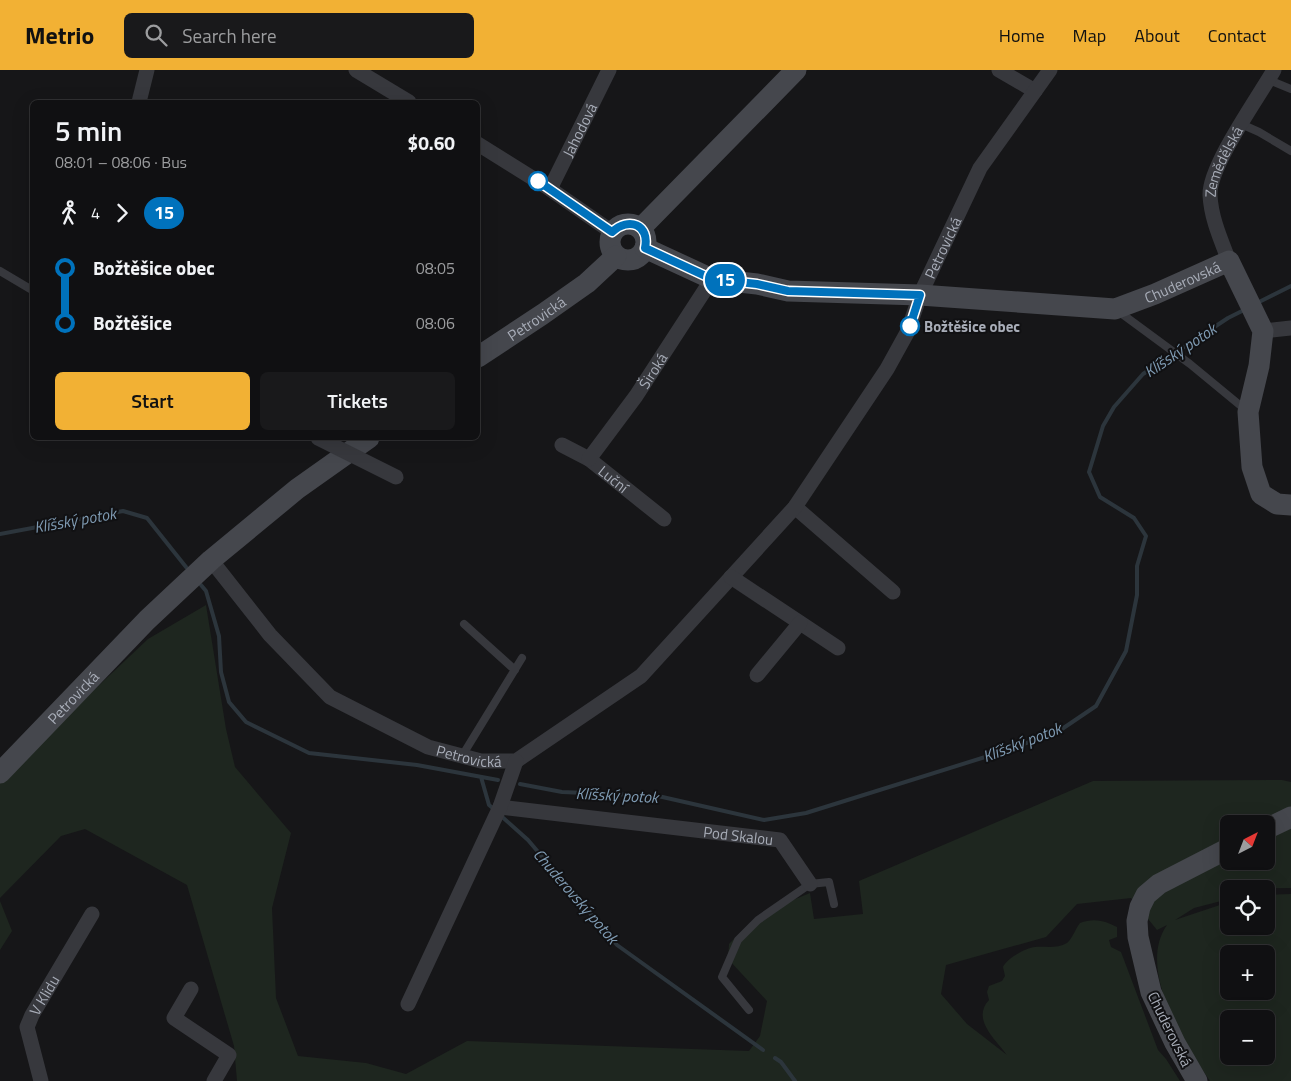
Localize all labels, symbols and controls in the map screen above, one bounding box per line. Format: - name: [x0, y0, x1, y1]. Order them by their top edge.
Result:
- search box: [124, 13, 474, 58]
- text: Metrio: [25, 17, 94, 53]
- icon: search: [142, 21, 170, 49]
- text: Search here: [182, 21, 277, 50]
- text: Home: [999, 22, 1045, 49]
- text: Map: [1073, 22, 1106, 49]
- text: About: [1134, 22, 1180, 49]
- text: Contact: [1208, 22, 1266, 49]
- street label: Jahodová: [556, 98, 603, 161]
- text: 5 min: [55, 109, 122, 152]
- street label: Zemědělská: [1198, 121, 1249, 198]
- text: $0.60: [408, 128, 455, 157]
- text: 08:01 – 08:06 · Bus: [55, 150, 187, 174]
- unlabelled marker: [528, 171, 548, 191]
- icon: walk: [55, 199, 83, 227]
- icon: forward: [108, 199, 136, 227]
- text: 15: [154, 199, 174, 226]
- text: 4: [91, 201, 100, 225]
- street label: Petrovická: [918, 212, 967, 282]
- text: Božtěšice obec: [93, 253, 215, 282]
- street label: Chuderovská: [1141, 255, 1225, 309]
- text: 08:05: [416, 256, 455, 280]
- line badge: 15: [702, 264, 748, 296]
- text: 15: [715, 266, 735, 293]
- street label: Petrovická: [502, 290, 571, 346]
- text: Božtěšice: [93, 308, 172, 337]
- text: 08:06: [416, 311, 455, 335]
- place label: Božtěšice obec: [924, 315, 1020, 338]
- marker: Božtěšice obec: [900, 316, 920, 336]
- water label: Klíšský potok: [1139, 316, 1223, 383]
- street label: Široká: [632, 347, 673, 393]
- button: Start: [55, 372, 250, 430]
- button: Tickets: [260, 372, 455, 430]
- street label: Luční: [594, 459, 635, 499]
- water label: Klíšský potok: [32, 501, 120, 539]
- street label: Petrovická: [42, 665, 104, 729]
- water label: Klíšský potok: [979, 715, 1067, 768]
- street label: Petrovická: [434, 738, 502, 773]
- water label: Klíšský potok: [575, 781, 661, 809]
- north arrow: [1220, 815, 1275, 870]
- map controls: [1220, 815, 1275, 1065]
- street label: Pod Skalou: [702, 820, 775, 851]
- water label: Chuderovský potok: [528, 843, 626, 950]
- button: locate: [1220, 880, 1275, 935]
- button: +: [1220, 945, 1275, 1000]
- street label: V Klidu: [23, 971, 65, 1020]
- street label: Chuderovská: [1142, 987, 1198, 1071]
- button: −: [1220, 1010, 1275, 1065]

